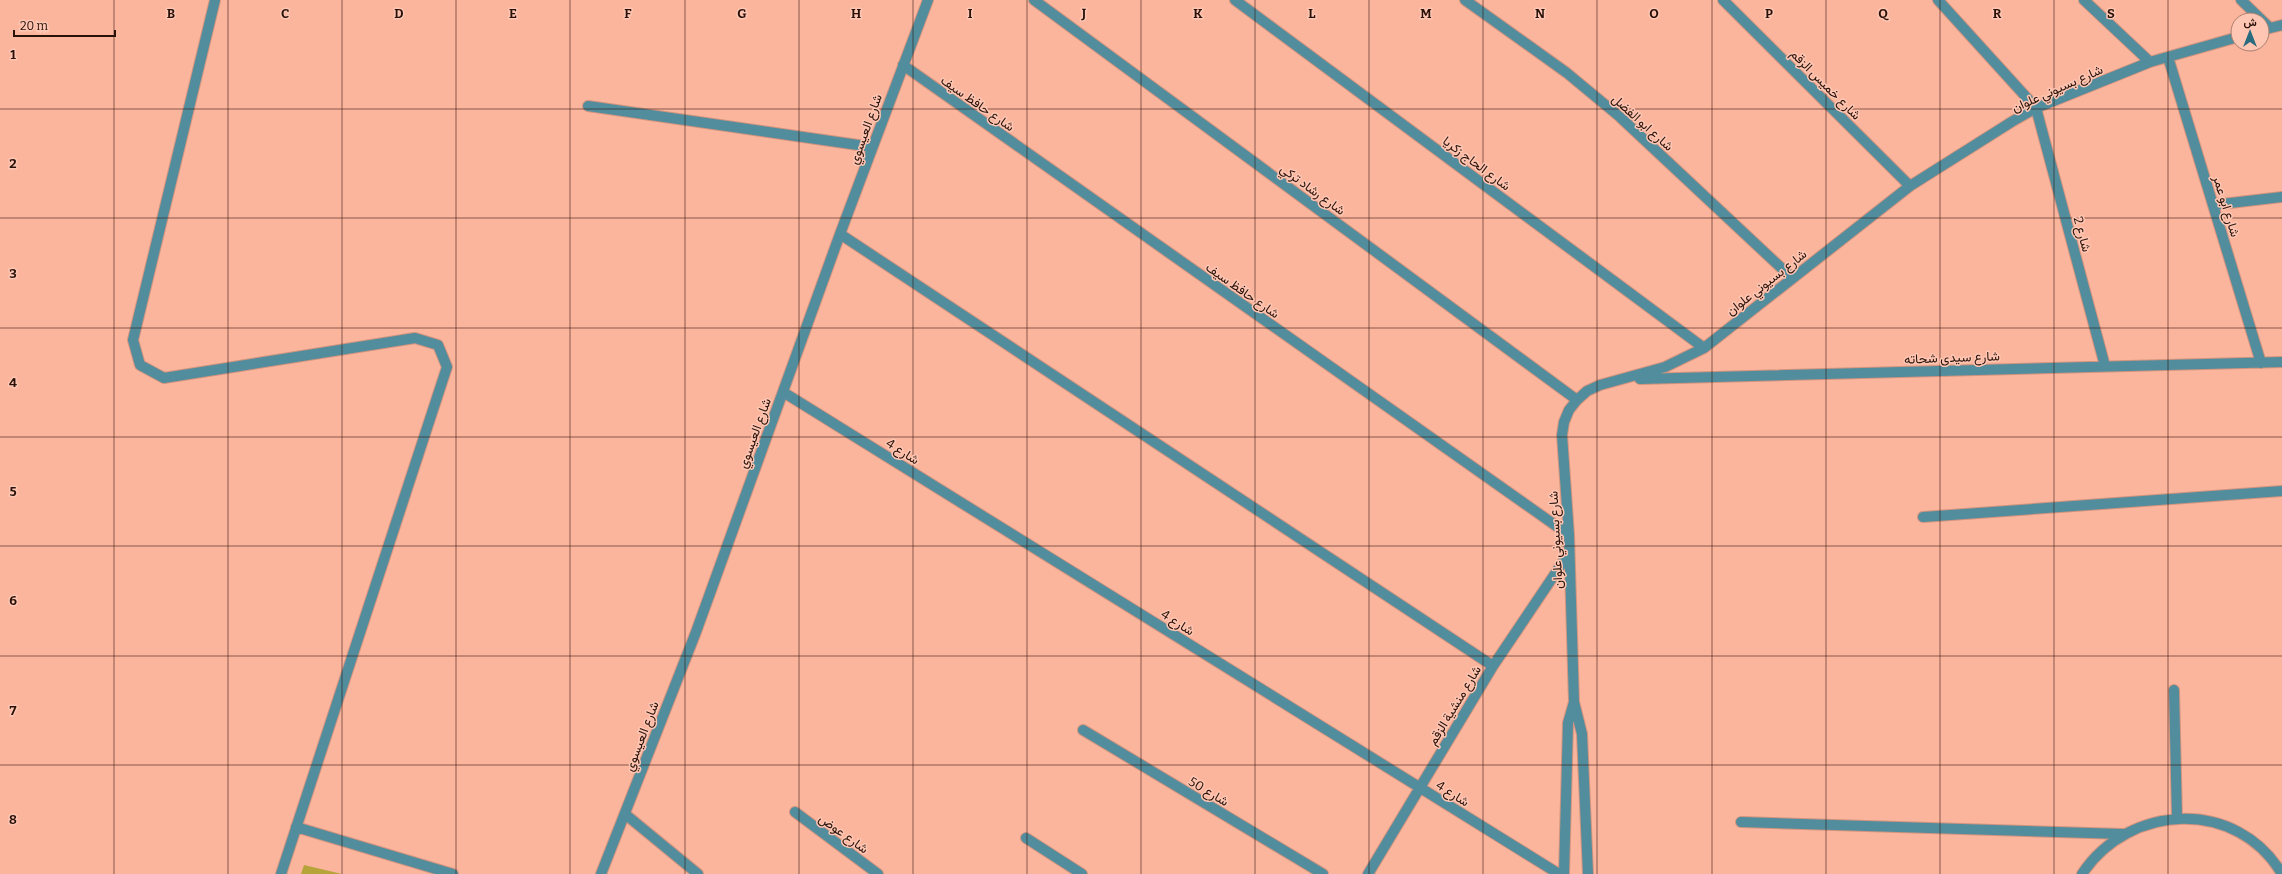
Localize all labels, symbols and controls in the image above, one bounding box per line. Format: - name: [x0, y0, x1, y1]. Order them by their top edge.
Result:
- text: B: [167, 6, 175, 21]
- text: C: [281, 6, 289, 21]
- text: D: [394, 6, 404, 21]
- text: E: [509, 6, 517, 21]
- text: F: [624, 6, 632, 21]
- text: G: [737, 6, 747, 21]
- text: H: [851, 6, 861, 21]
- text: I: [968, 6, 973, 21]
- text: J: [1081, 6, 1087, 21]
- text: K: [1193, 6, 1203, 21]
- text: L: [1308, 6, 1316, 21]
- text: M: [1420, 6, 1432, 21]
- text: N: [1535, 6, 1545, 21]
- text: O: [1649, 6, 1659, 21]
- text: P: [1765, 6, 1773, 21]
- text: Q: [1878, 6, 1889, 21]
- text: R: [1993, 6, 2002, 21]
- text: S: [2107, 6, 2115, 21]
- scale bar: [14, 12, 115, 38]
- north arrow: [2230, 12, 2270, 52]
- text: ش: [2243, 16, 2257, 29]
- text: 20 m: [20, 19, 49, 33]
- street label: شارع خميس الزقم: [1786, 46, 1864, 124]
- text: 1: [10, 47, 16, 62]
- street label: شارع بسيوني علوان: [2009, 62, 2106, 118]
- street label: شارع حافظ سيف: [937, 72, 1017, 136]
- street label: شارع ابو الفضل: [1608, 91, 1676, 155]
- street label: شارع العيسوي: [846, 92, 888, 167]
- street label: شارع الحاج زكريا: [1439, 133, 1513, 195]
- text: 2: [9, 156, 17, 171]
- street label: شارع رشاد تركي: [1276, 161, 1348, 220]
- street label: شارع ابو عمر: [2208, 173, 2243, 239]
- street label: شارع 2: [2069, 215, 2094, 254]
- street label: شارع بسيوني علوان: [1723, 246, 1811, 321]
- street label: شارع حافظ سيف: [1202, 259, 1282, 323]
- text: 3: [9, 266, 17, 281]
- street label: شارع سيدى شحاته: [1904, 348, 2000, 369]
- text: 4: [9, 375, 17, 390]
- street label: شارع العيسوي: [735, 396, 777, 471]
- street label: شارع 4: [882, 435, 922, 469]
- text: 5: [9, 484, 17, 499]
- street label: شارع بسيوني علوان: [1545, 490, 1569, 589]
- text: 6: [9, 593, 17, 608]
- street label: شارع 4: [1157, 606, 1197, 640]
- street label: شارع منشية الزقم: [1425, 663, 1486, 749]
- street label: شارع العيسوي: [621, 699, 664, 774]
- text: 7: [10, 703, 17, 718]
- street label: شارع 50: [1185, 774, 1231, 811]
- street label: شارع 4: [1432, 777, 1472, 811]
- street label: شارع عوض: [815, 810, 871, 858]
- text: 8: [9, 812, 17, 827]

